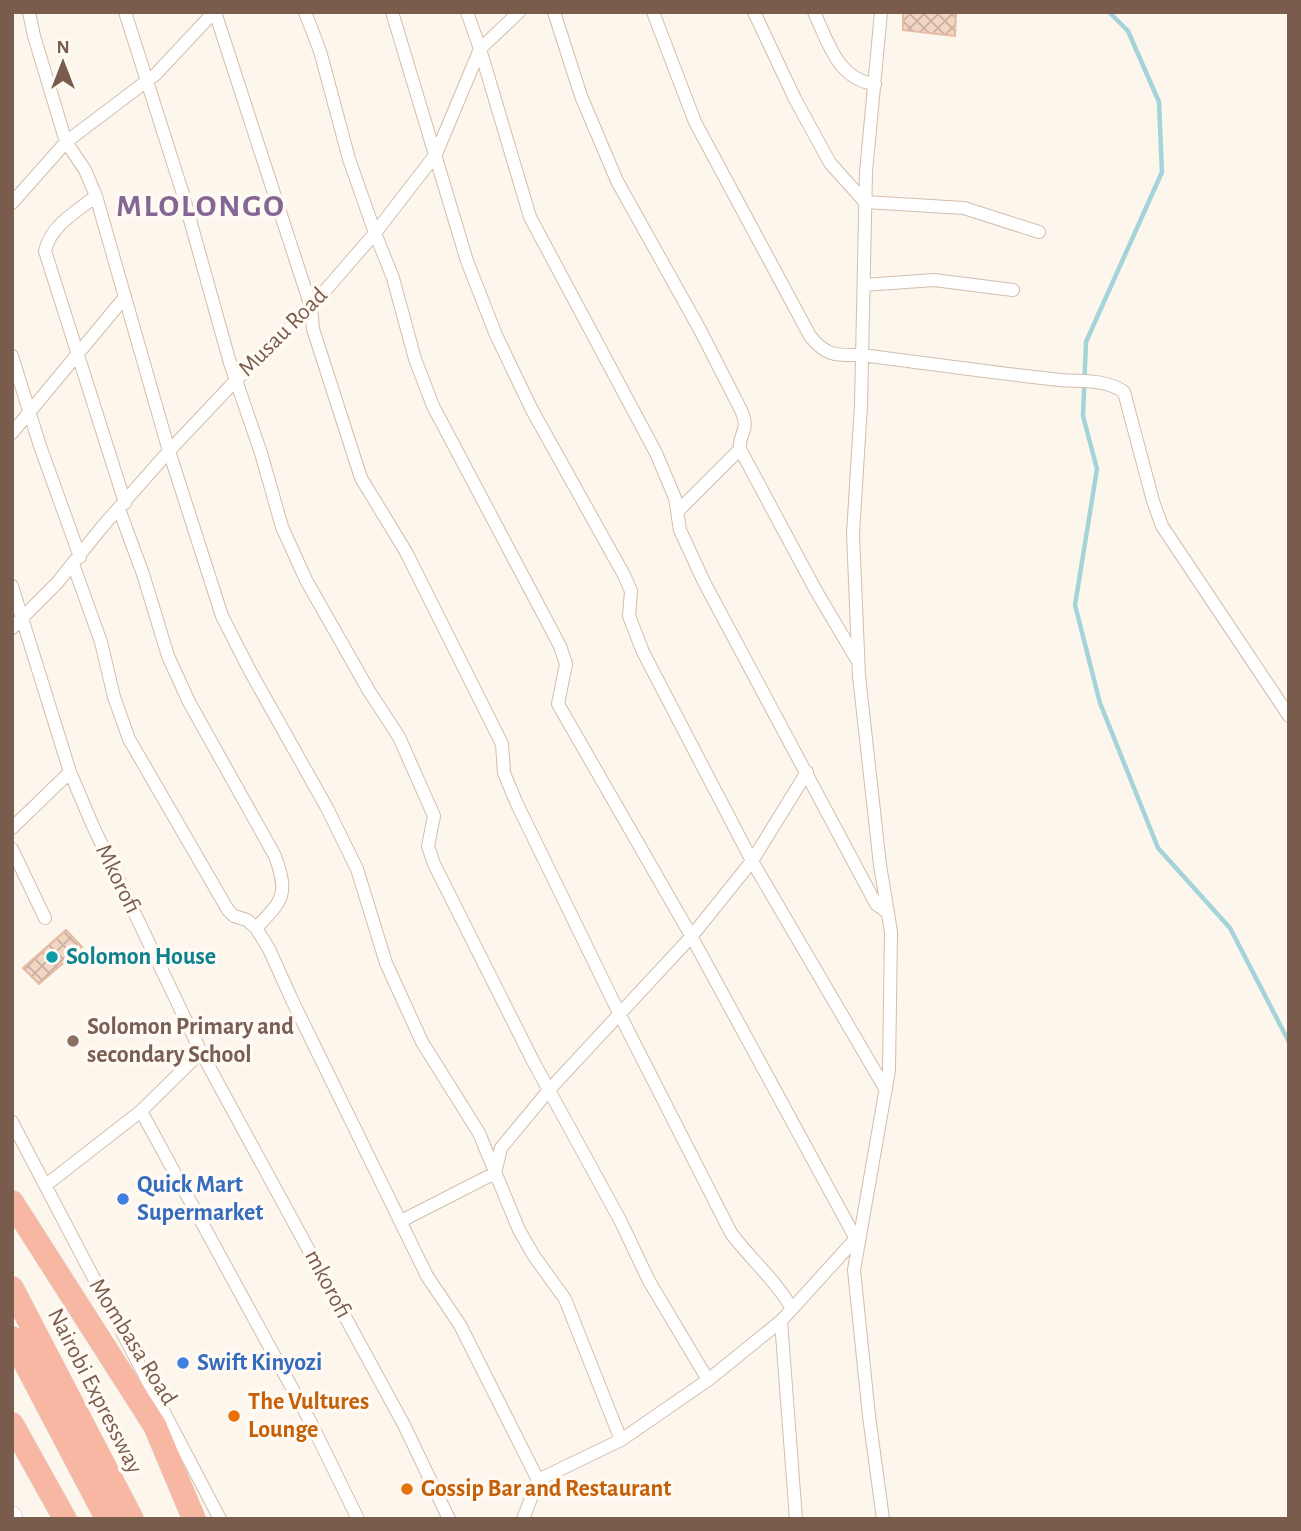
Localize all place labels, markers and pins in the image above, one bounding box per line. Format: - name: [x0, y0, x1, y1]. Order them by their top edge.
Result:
- place label: Solomon House: [66, 945, 216, 969]
- marker: Solomon House: [44, 949, 60, 965]
- place label: Solomon Primary and secondary School: [87, 1015, 294, 1067]
- marker: Solomon Primary and secondary School: [65, 1033, 81, 1049]
- place label: Quick Mart Supermarket: [137, 1173, 263, 1225]
- marker: Quick Mart Supermarket: [115, 1191, 131, 1207]
- place label: Swift Kinyozi: [197, 1351, 322, 1375]
- marker: Swift Kinyozi: [175, 1355, 191, 1371]
- place label: The Vultures Lounge: [248, 1390, 369, 1442]
- marker: The Vultures Lounge: [226, 1408, 242, 1424]
- place label: Gossip Bar and Restaurant: [421, 1477, 671, 1501]
- marker: Gossip Bar and Restaurant: [399, 1481, 415, 1497]

